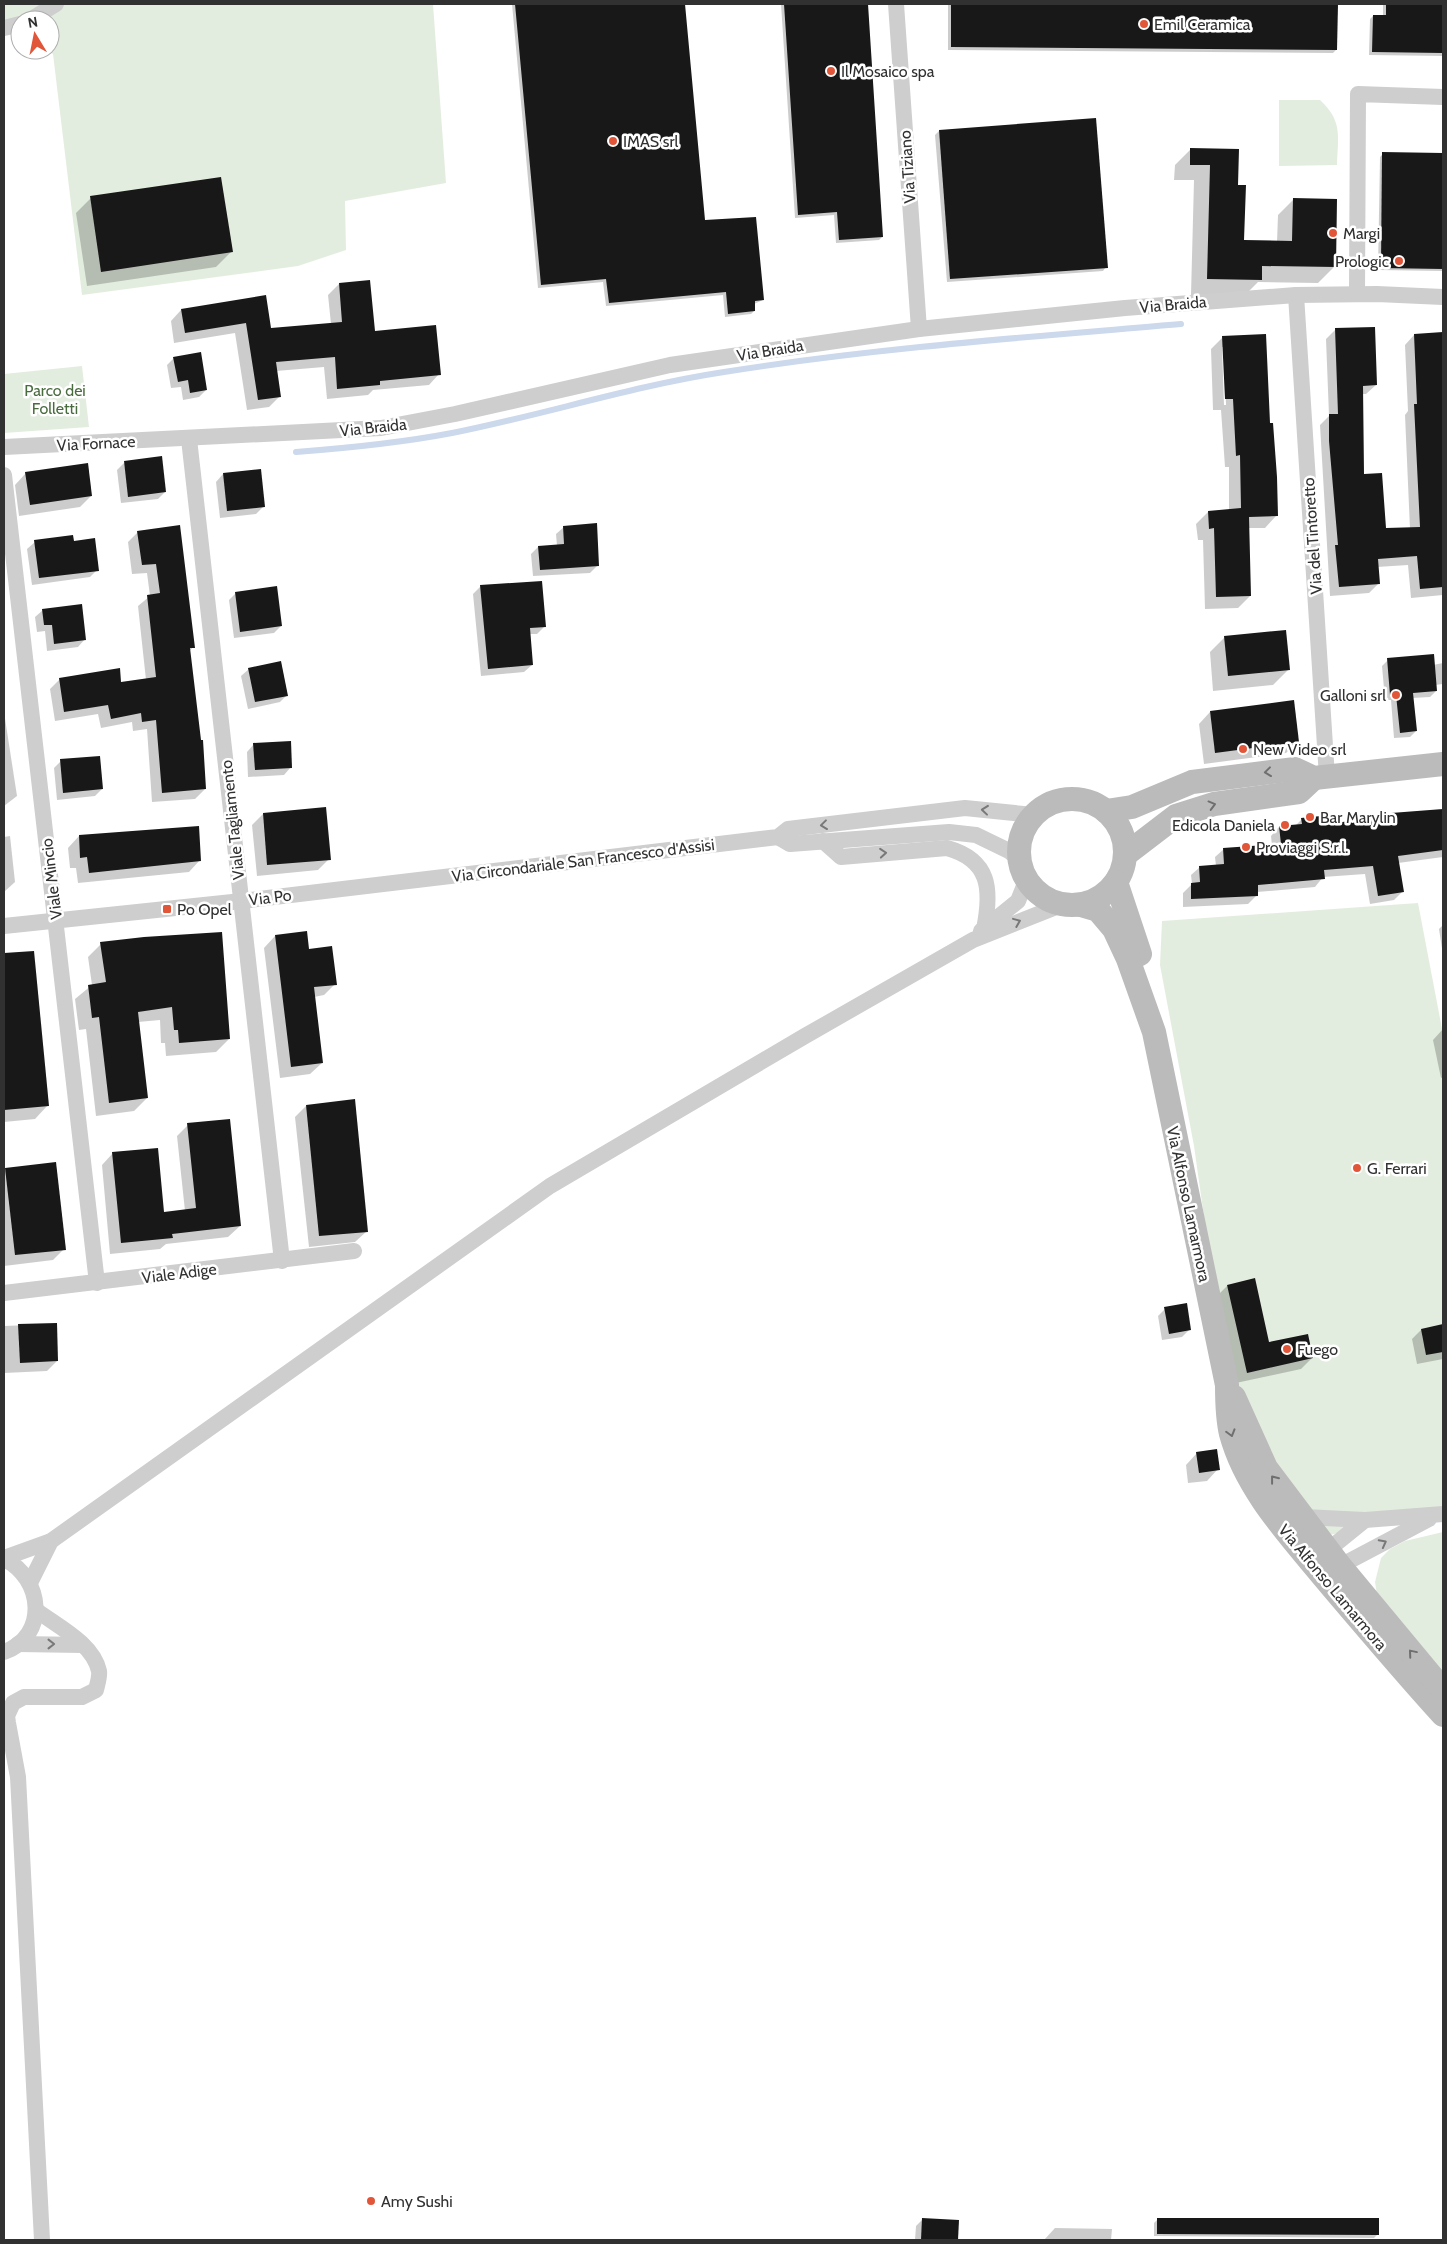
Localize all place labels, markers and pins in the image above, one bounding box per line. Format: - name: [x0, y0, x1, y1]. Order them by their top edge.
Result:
- place label: Emil Ceramica: [1154, 15, 1251, 34]
- marker: Emil Ceramica: [1138, 18, 1150, 30]
- place label: Il Mosaico spa: [841, 62, 935, 81]
- marker: Il Mosaico spa: [825, 65, 837, 77]
- place label: IMAS srl: [623, 132, 678, 151]
- marker: IMAS srl: [607, 135, 619, 147]
- place label: Margi: [1343, 224, 1380, 243]
- marker: Margi: [1327, 227, 1339, 239]
- place label: Prologic: [1335, 252, 1389, 271]
- marker: Prologic: [1393, 255, 1405, 267]
- place label: Galloni srl: [1320, 686, 1386, 705]
- marker: Galloni srl: [1390, 689, 1402, 701]
- place label: New Video srl: [1253, 740, 1346, 759]
- marker: New Video srl: [1237, 743, 1249, 755]
- place label: Bar Marylin: [1320, 808, 1396, 827]
- marker: Bar Marylin: [1304, 811, 1316, 823]
- place label: Edicola Daniela: [1172, 816, 1275, 835]
- marker: Edicola Daniela: [1279, 819, 1291, 831]
- place label: Proviaggi S.r.l.: [1256, 838, 1348, 857]
- marker: Proviaggi S.r.l.: [1240, 841, 1252, 853]
- place label: Po Opel: [177, 900, 232, 919]
- marker: Po Opel: [161, 903, 173, 915]
- place label: G. Ferrari: [1367, 1159, 1427, 1178]
- marker: G. Ferrari: [1351, 1162, 1363, 1174]
- place label: Fuego: [1297, 1340, 1338, 1359]
- marker: Fuego: [1281, 1343, 1293, 1355]
- place label: Amy Sushi: [381, 2192, 453, 2211]
- marker: Amy Sushi: [365, 2195, 377, 2207]

